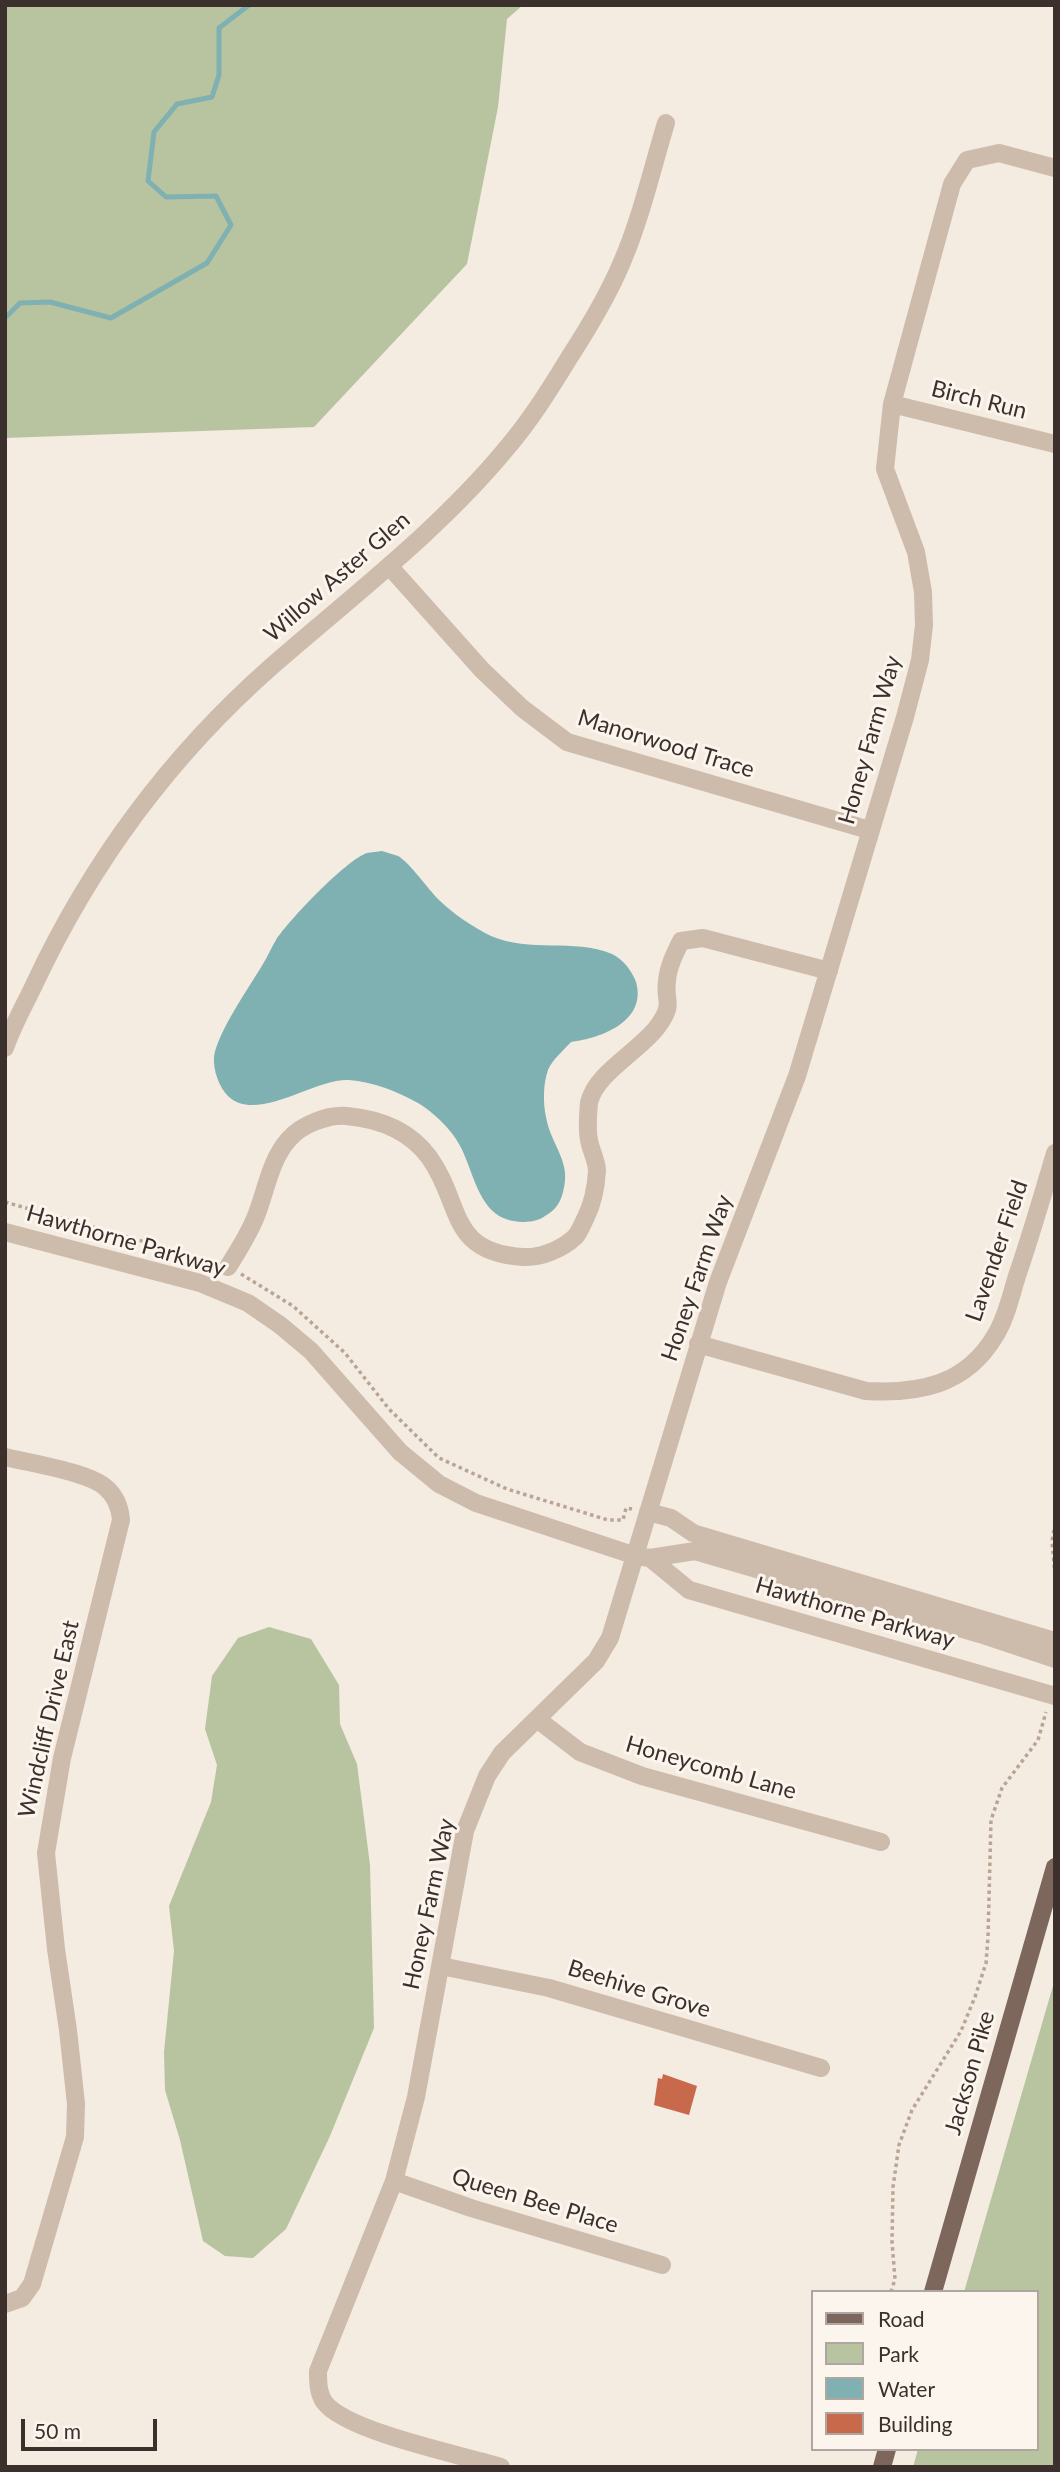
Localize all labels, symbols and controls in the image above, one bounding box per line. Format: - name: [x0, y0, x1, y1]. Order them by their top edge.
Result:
- street label: Birch Run: [928, 375, 1030, 425]
- street label: Willow Aster Glen: [258, 506, 416, 648]
- street label: Honey Farm Way: [833, 652, 907, 828]
- street label: Manorwood Trace: [574, 704, 758, 784]
- street label: Lavender Field: [960, 1177, 1034, 1325]
- street label: Honey Farm Way: [656, 1191, 738, 1365]
- street label: Hawthorne Parkway: [23, 1199, 229, 1283]
- street label: Hawthorne Parkway: [752, 1571, 958, 1655]
- street label: Windcliff Drive East: [13, 1618, 85, 1820]
- street label: Honeycomb Lane: [623, 1730, 799, 1806]
- street label: Honey Farm Way: [397, 1816, 461, 1992]
- street label: Beehive Grove: [564, 1954, 714, 2024]
- street label: Jackson Pike: [939, 2008, 1001, 2138]
- street label: Queen Bee Place: [449, 2163, 621, 2239]
- legend: [811, 2290, 1039, 2451]
- text: Road: [878, 2306, 925, 2331]
- text: Park: [878, 2341, 919, 2366]
- text: Water: [878, 2376, 935, 2401]
- scale bar: [24, 2406, 161, 2450]
- text: Building: [878, 2411, 953, 2436]
- text: 50 m: [34, 2418, 81, 2443]

